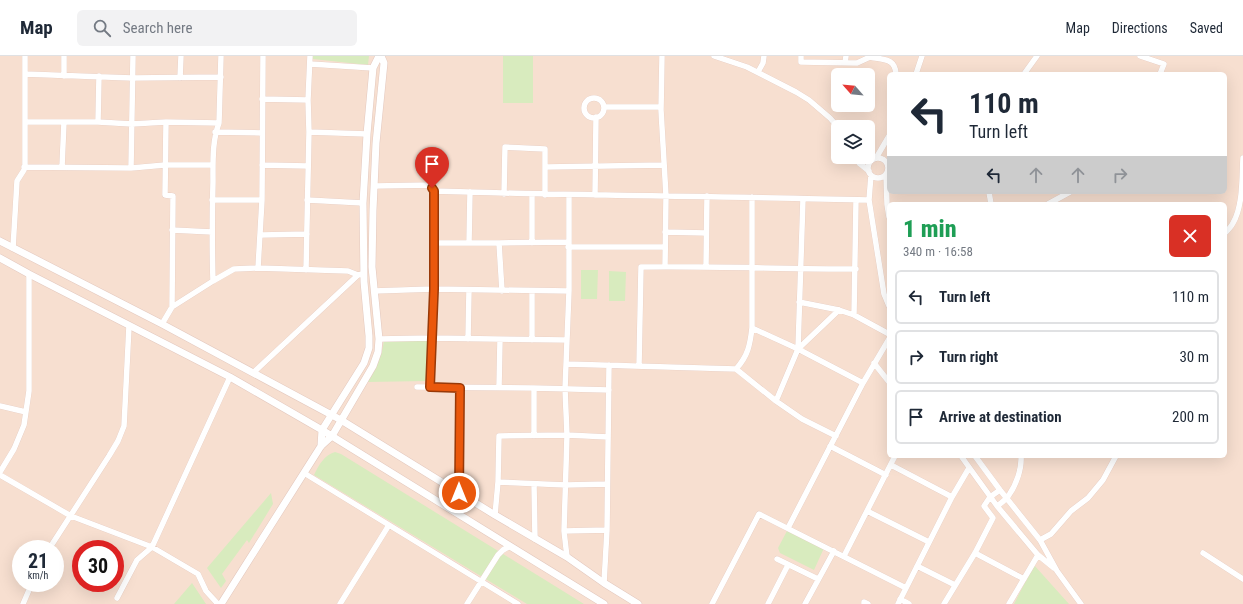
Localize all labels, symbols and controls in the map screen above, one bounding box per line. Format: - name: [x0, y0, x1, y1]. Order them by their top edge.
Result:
- search box: [77, 10, 357, 46]
- text: Map: [20, 16, 53, 39]
- icon: search: [91, 17, 113, 39]
- text: Search here: [123, 19, 193, 37]
- text: Map: [1066, 20, 1090, 36]
- text: Directions: [1112, 20, 1168, 36]
- text: Saved: [1190, 20, 1223, 36]
- north arrow: [831, 68, 875, 112]
- map controls: [831, 68, 875, 164]
- text: 110 m: [969, 87, 1039, 120]
- icon: left: [903, 88, 955, 140]
- button: layers: [831, 120, 875, 164]
- text: Turn left: [969, 121, 1028, 142]
- pin: [415, 147, 449, 188]
- icon: arrive: [421, 153, 443, 175]
- icon: left: [983, 164, 1005, 186]
- icon: ahead: [1025, 164, 1047, 186]
- icon: ahead: [1067, 164, 1089, 186]
- icon: right: [1109, 164, 1131, 186]
- text: 1 min: [903, 215, 957, 243]
- button: close: [1169, 215, 1211, 257]
- text: 340 m · 16:58: [903, 244, 973, 259]
- icon: left: [905, 286, 927, 308]
- text: Turn left: [939, 288, 990, 306]
- text: 110 m: [1172, 288, 1209, 306]
- icon: right: [905, 346, 927, 368]
- text: Turn right: [939, 348, 998, 366]
- text: 30 m: [1179, 348, 1209, 366]
- icon: arrive: [905, 406, 927, 428]
- text: Arrive at destination: [939, 408, 1062, 426]
- text: 200 m: [1172, 408, 1209, 426]
- position arrow: [438, 472, 480, 514]
- speed limit sign: 30: [72, 540, 124, 592]
- text: 21: [28, 549, 48, 573]
- text: km/h: [28, 570, 48, 581]

